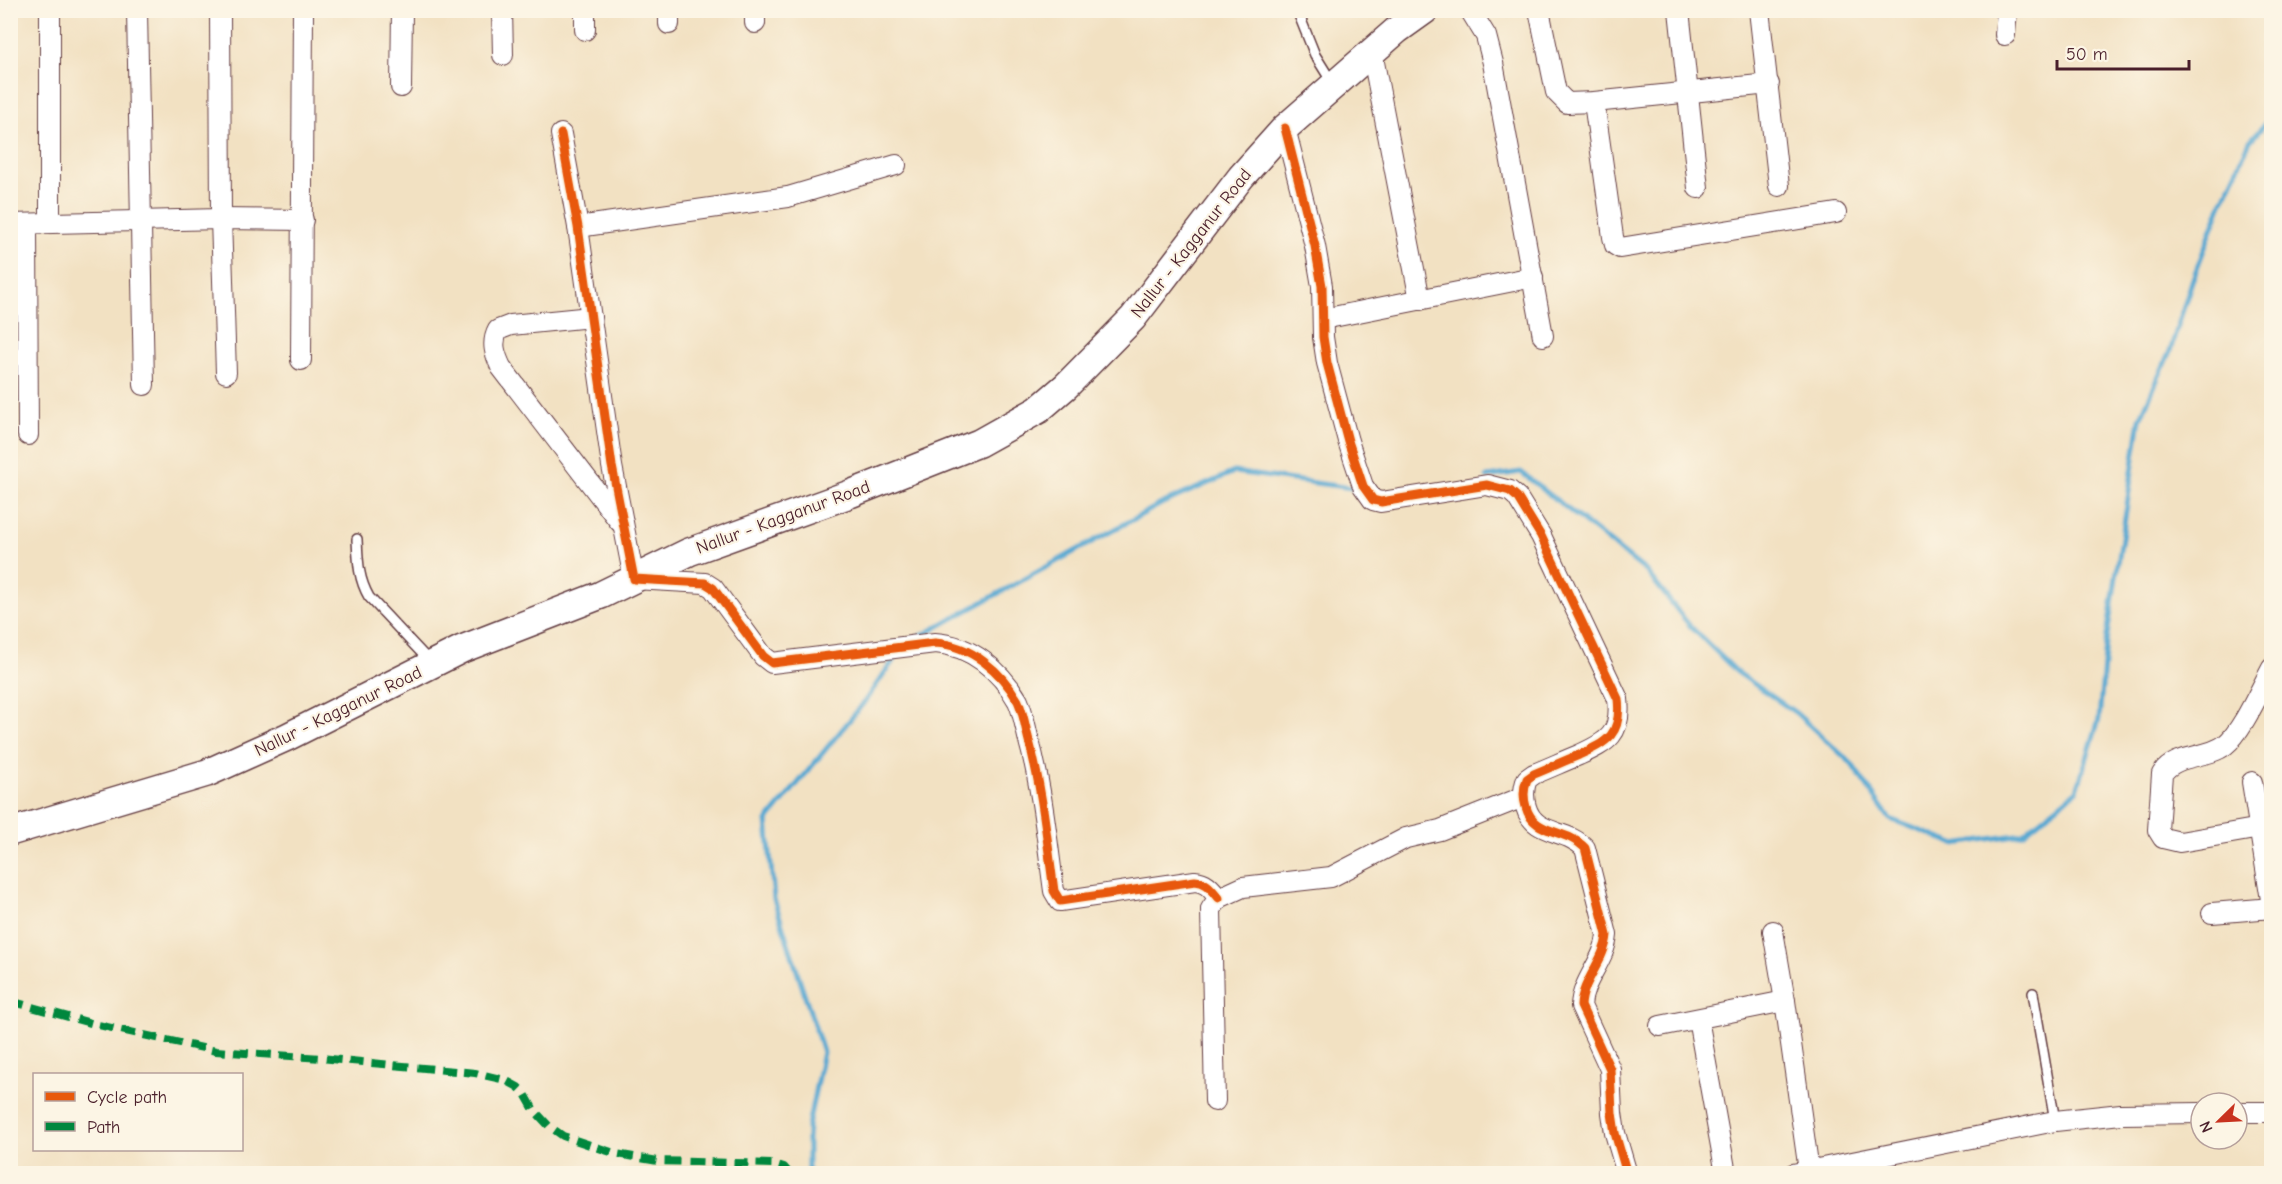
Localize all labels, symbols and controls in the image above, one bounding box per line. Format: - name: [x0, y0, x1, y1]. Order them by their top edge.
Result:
- scale bar: [2057, 33, 2189, 71]
- text: 50 m: [2066, 44, 2108, 65]
- street label: Nallur - Kagganur Road: [1127, 165, 1256, 322]
- street label: Nallur - Kagganur Road: [693, 476, 873, 559]
- street label: Nallur - Kagganur Road: [251, 662, 425, 761]
- legend: [33, 1073, 243, 1151]
- text: Cycle path: [87, 1087, 167, 1108]
- north arrow: [2189, 1091, 2249, 1151]
- text: Path: [87, 1117, 120, 1138]
- text: N: [2196, 1118, 2217, 1135]

